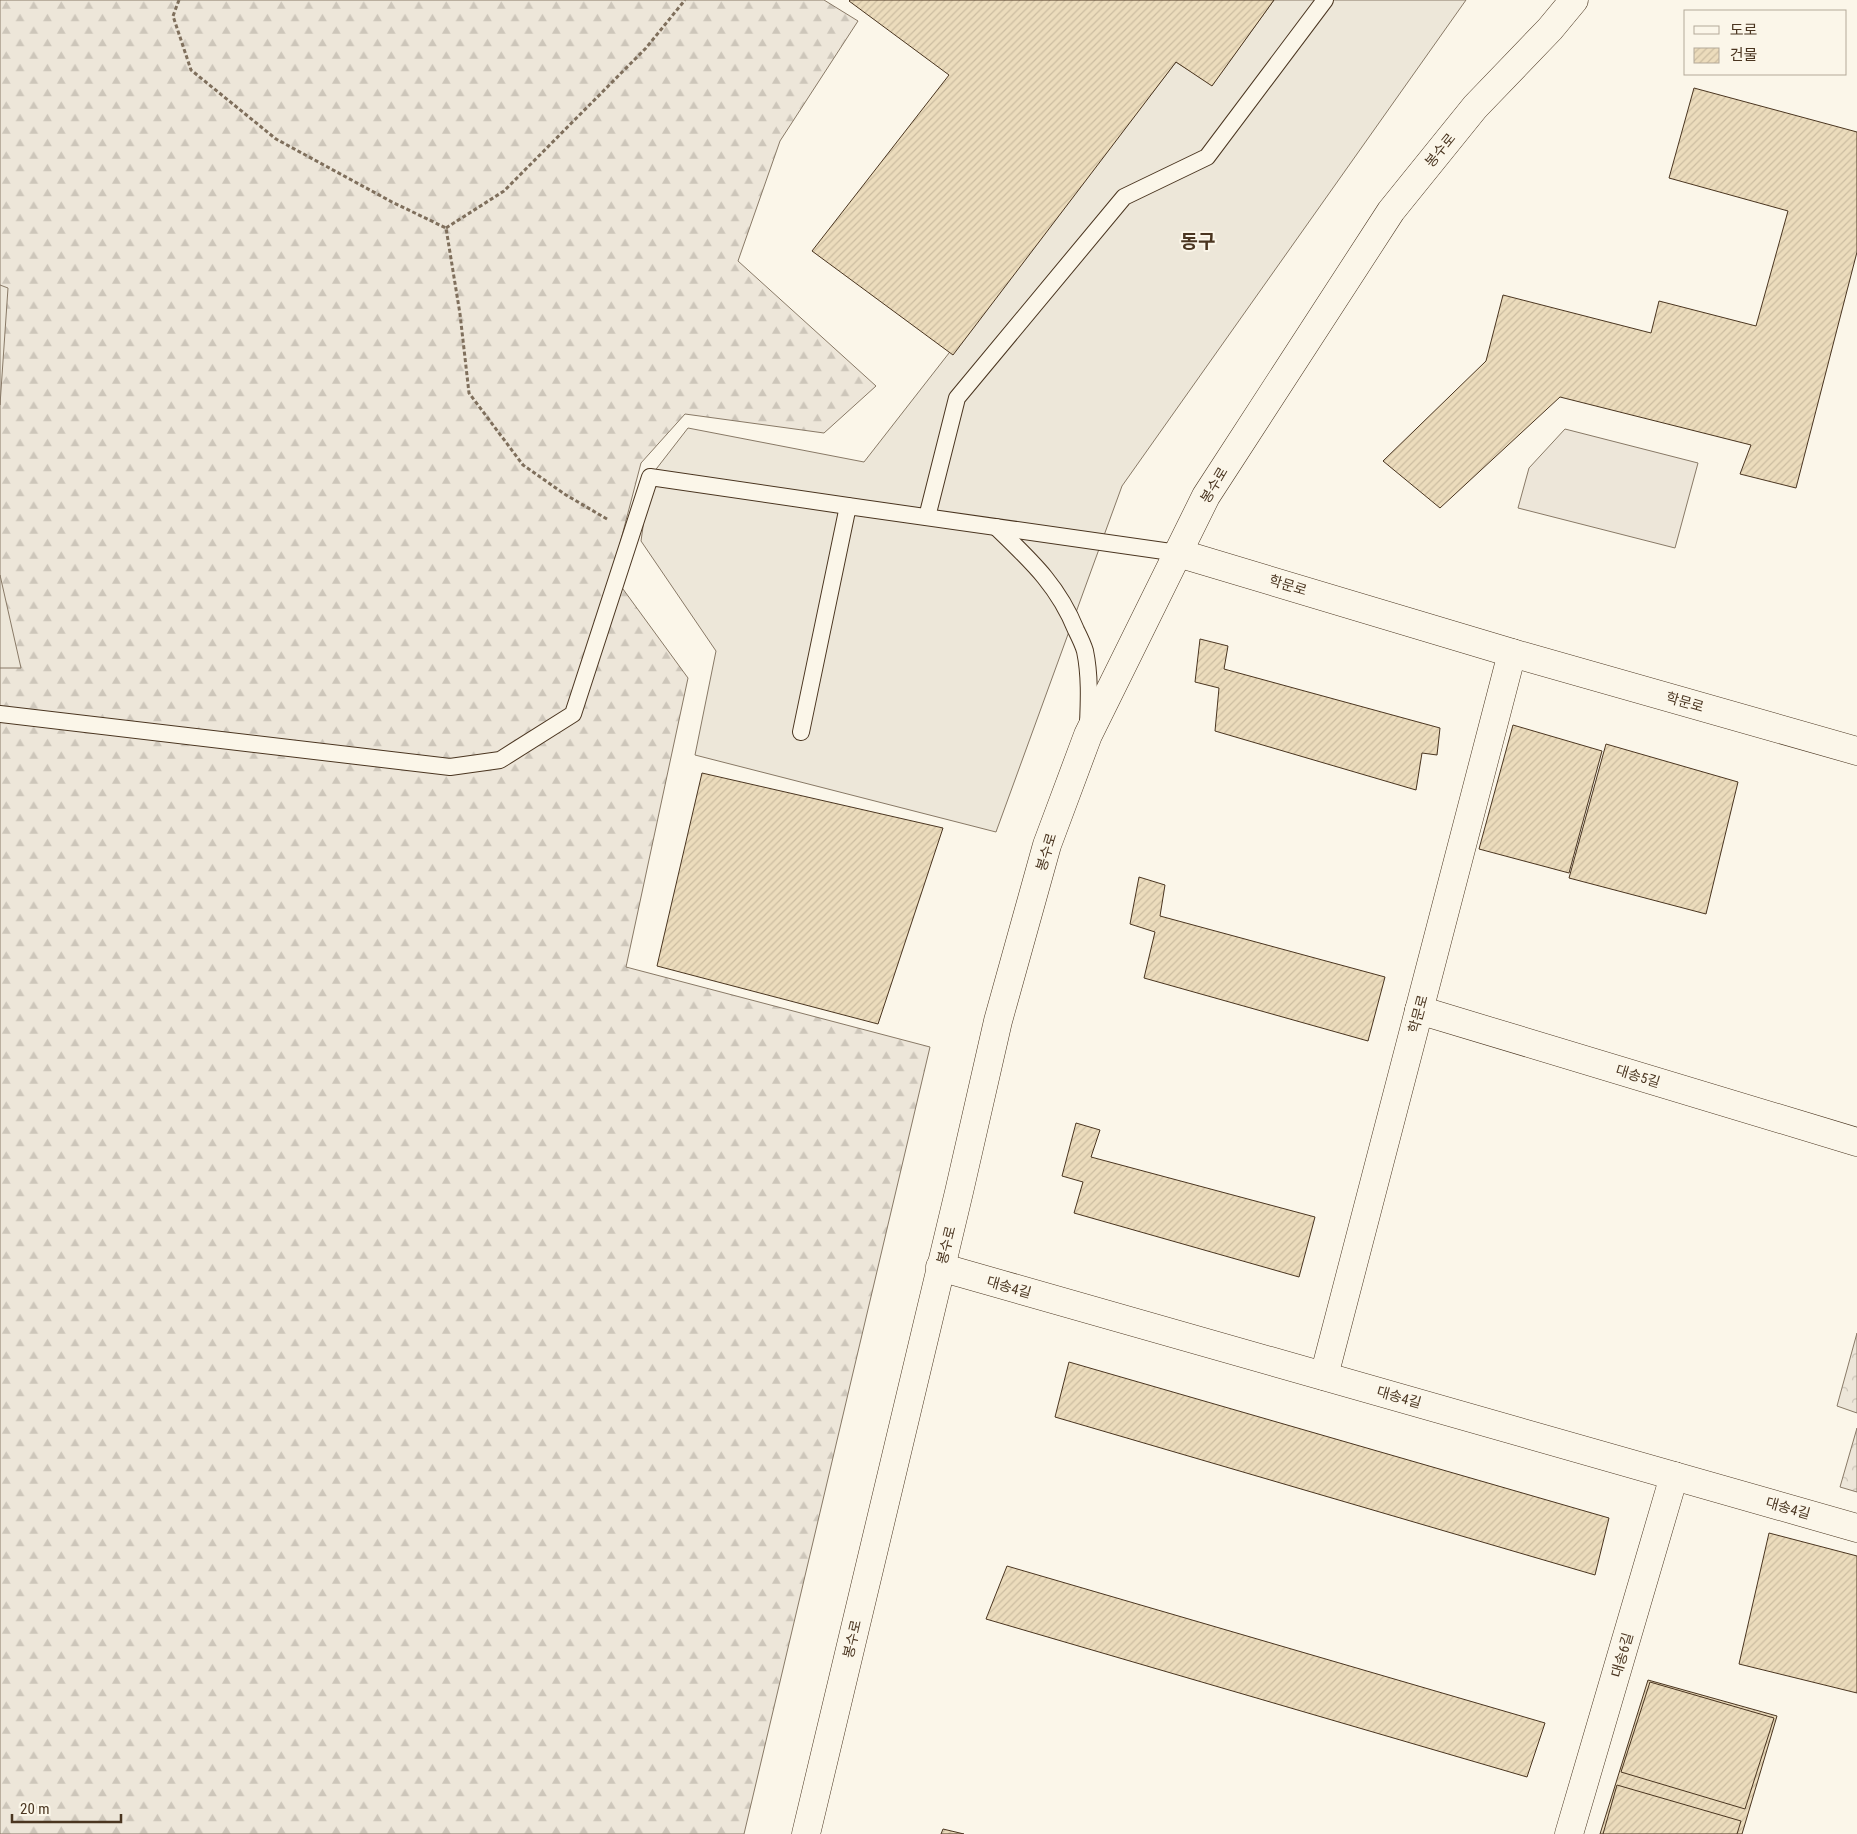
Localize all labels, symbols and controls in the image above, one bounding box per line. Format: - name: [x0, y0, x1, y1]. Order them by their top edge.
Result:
- legend: [1684, 10, 1847, 75]
- text: 도로: [1730, 21, 1758, 39]
- text: 건물: [1730, 46, 1758, 64]
- street label: 봉수로: [1422, 130, 1458, 170]
- district label: 동구: [1181, 230, 1215, 253]
- street label: 봉수로: [1197, 464, 1231, 506]
- street label: 학문로: [1267, 572, 1309, 598]
- street label: 학문로: [1664, 689, 1706, 715]
- street label: 봉수로: [1033, 831, 1059, 873]
- street label: 학문로: [1405, 993, 1431, 1035]
- street label: 대송5길: [1614, 1062, 1662, 1090]
- street label: 봉수로: [934, 1224, 958, 1266]
- street label: 대송4길: [985, 1273, 1033, 1301]
- street label: 대송4길: [1375, 1383, 1423, 1411]
- street label: 대송4길: [1764, 1494, 1812, 1522]
- street label: 봉수로: [840, 1618, 864, 1660]
- street label: 대송6길: [1608, 1631, 1636, 1679]
- scale bar: [12, 1792, 121, 1824]
- text: 20 m: [20, 1800, 50, 1818]

